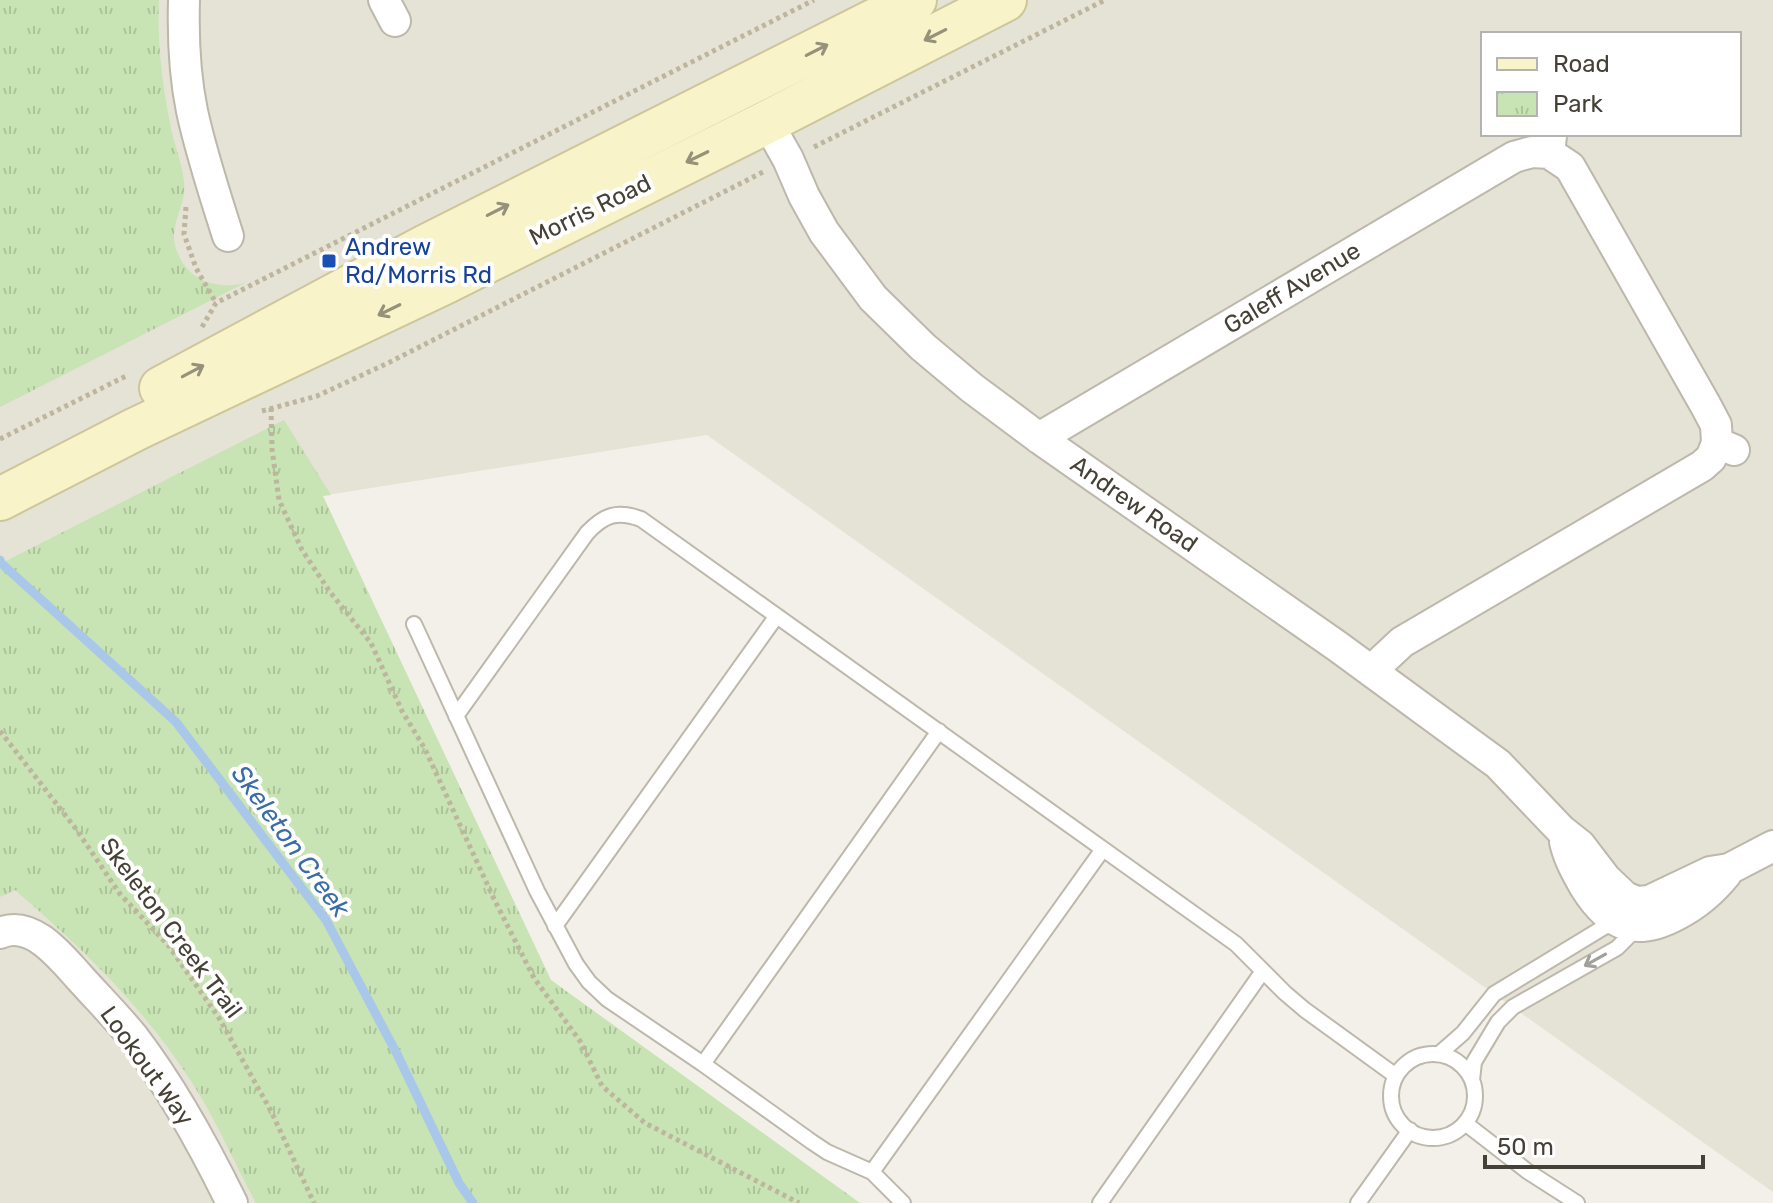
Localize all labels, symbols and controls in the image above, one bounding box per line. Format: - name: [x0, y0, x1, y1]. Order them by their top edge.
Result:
- one-way arrow: [924, 28, 948, 43]
- legend: [1481, 32, 1741, 136]
- one-way arrow: [805, 41, 829, 57]
- text: Road: [1553, 50, 1610, 78]
- text: Park: [1553, 90, 1604, 118]
- one-way arrow: [686, 150, 710, 165]
- street label: Morris Road: [525, 169, 655, 251]
- one-way arrow: [485, 202, 509, 218]
- place label: Andrew Rd/Morris Rd: [345, 233, 492, 289]
- street label: Galeff Avenue: [1219, 236, 1365, 340]
- marker: Andrew Rd/Morris Rd: [320, 252, 338, 270]
- one-way arrow: [377, 303, 401, 318]
- one-way arrow: [181, 362, 205, 378]
- street label: Andrew Road: [1065, 450, 1203, 558]
- water label: Skeleton Creek: [225, 759, 357, 924]
- street label: Skeleton Creek Trail: [94, 833, 248, 1023]
- one-way arrow: [1584, 952, 1607, 968]
- street label: Lookout Way: [94, 1001, 200, 1131]
- scale bar: [1485, 1119, 1703, 1169]
- text: 50 m: [1497, 1133, 1554, 1161]

